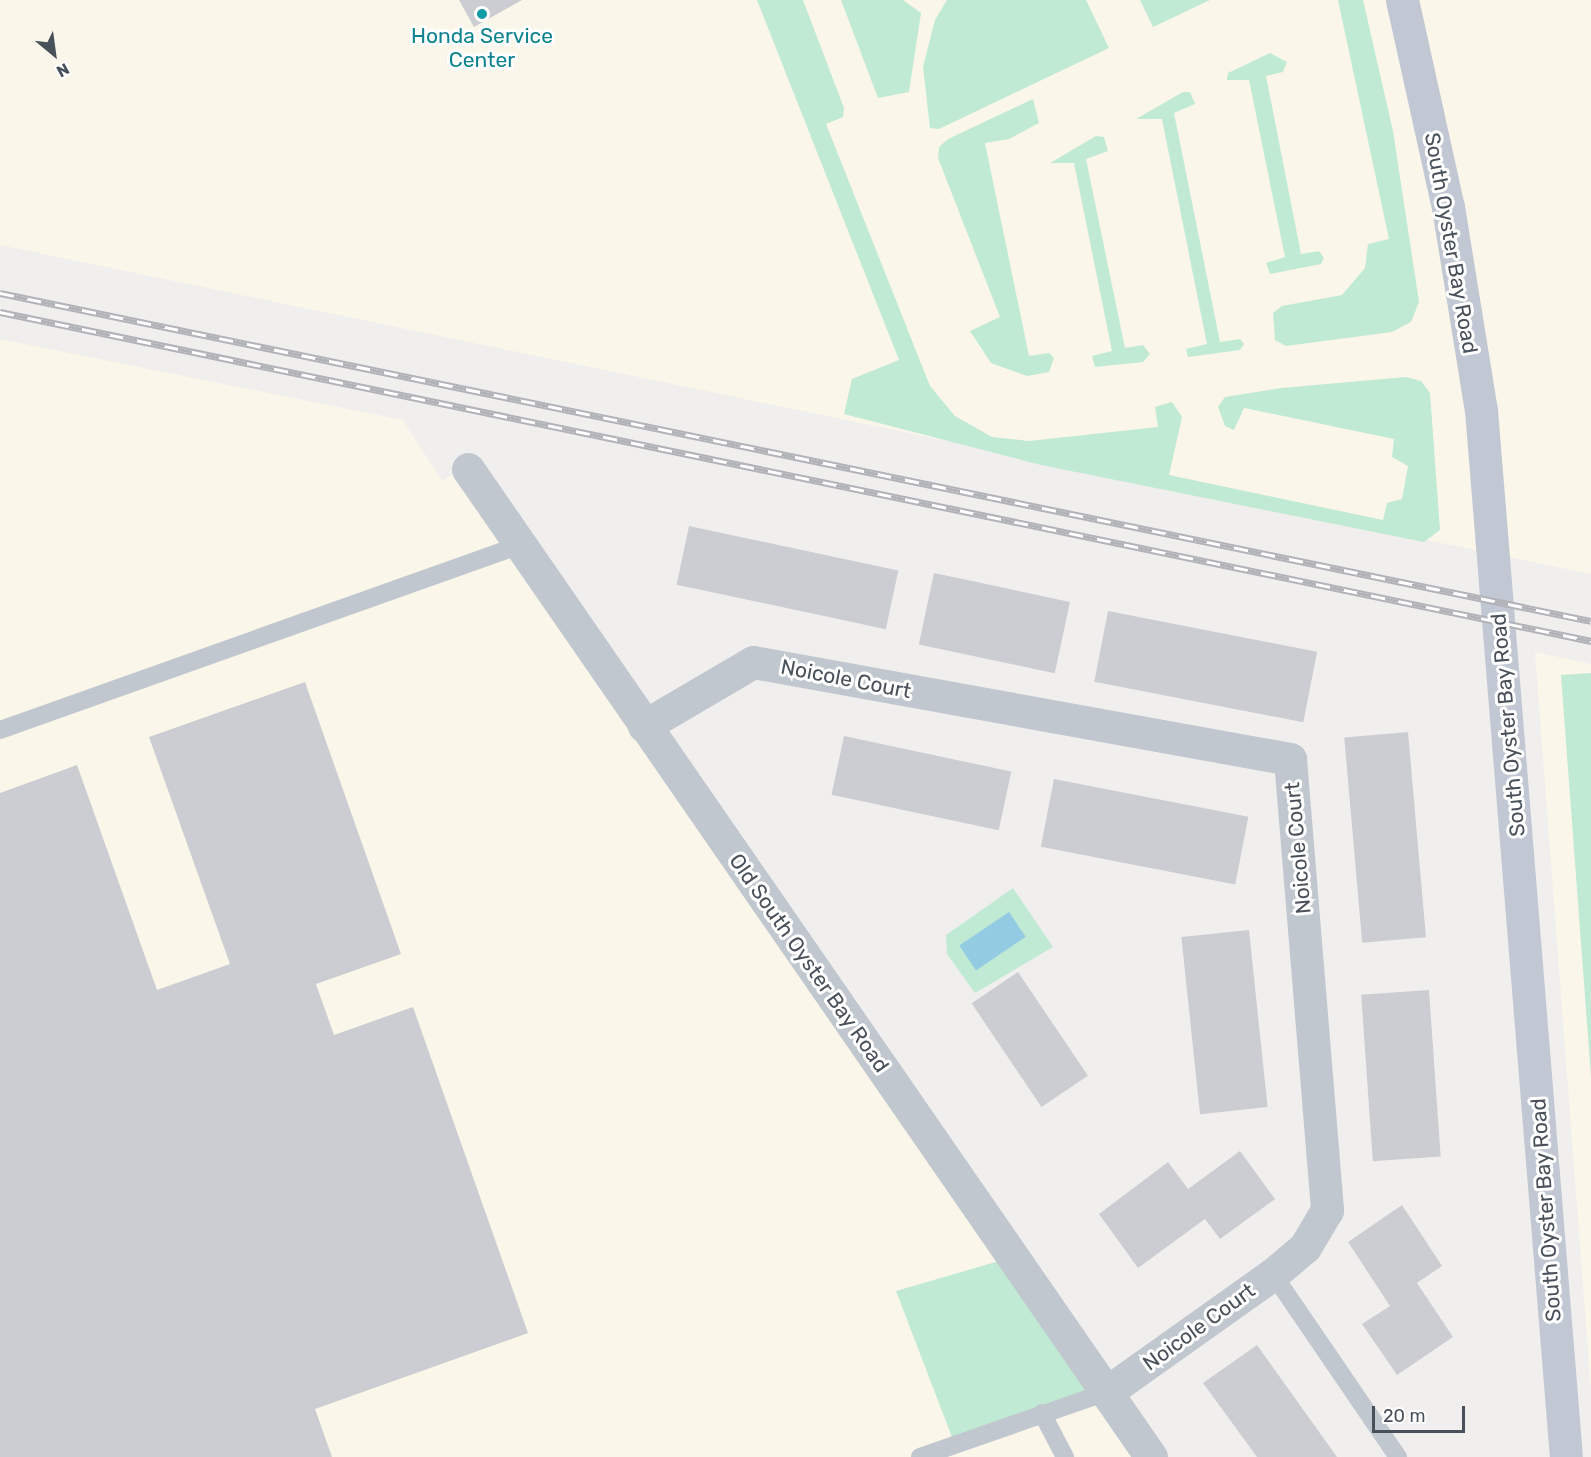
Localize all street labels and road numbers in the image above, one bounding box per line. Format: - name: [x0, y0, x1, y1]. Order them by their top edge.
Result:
- street label: South Oyster Bay Road: [1419, 130, 1483, 356]
- street label: South Oyster Bay Road: [1486, 612, 1530, 838]
- street label: Noicole Court: [779, 654, 913, 704]
- street label: Noicole Court: [1280, 781, 1316, 915]
- street label: Old South Oyster Bay Road: [724, 848, 894, 1078]
- street label: South Oyster Bay Road: [1526, 1097, 1566, 1323]
- street label: Noicole Court: [1138, 1278, 1260, 1376]

